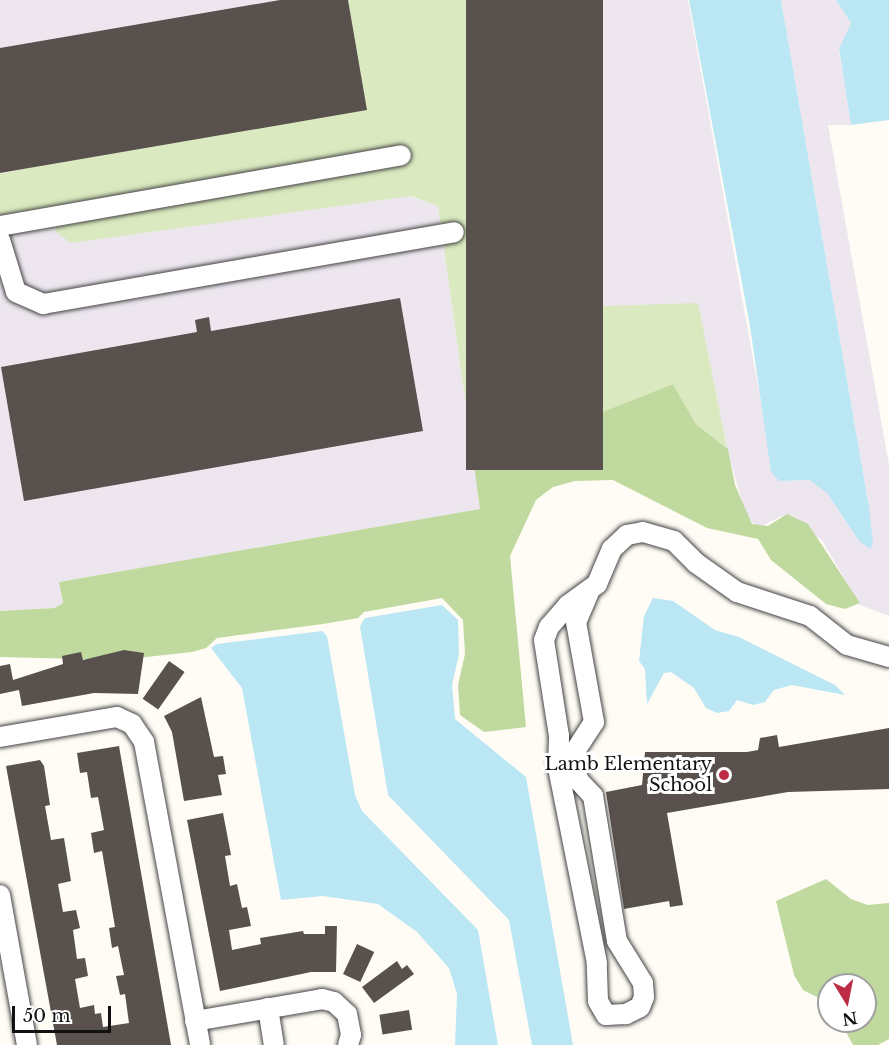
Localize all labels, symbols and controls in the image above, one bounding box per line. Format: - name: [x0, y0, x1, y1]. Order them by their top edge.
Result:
- place label: Lamb Elementary School: [545, 754, 712, 796]
- marker: Lamb Elementary School: [717, 768, 731, 782]
- north arrow: [817, 973, 877, 1033]
- scale bar: [15, 994, 114, 1032]
- text: 50 m: [23, 1005, 71, 1027]
- text: N: [841, 1008, 859, 1030]

